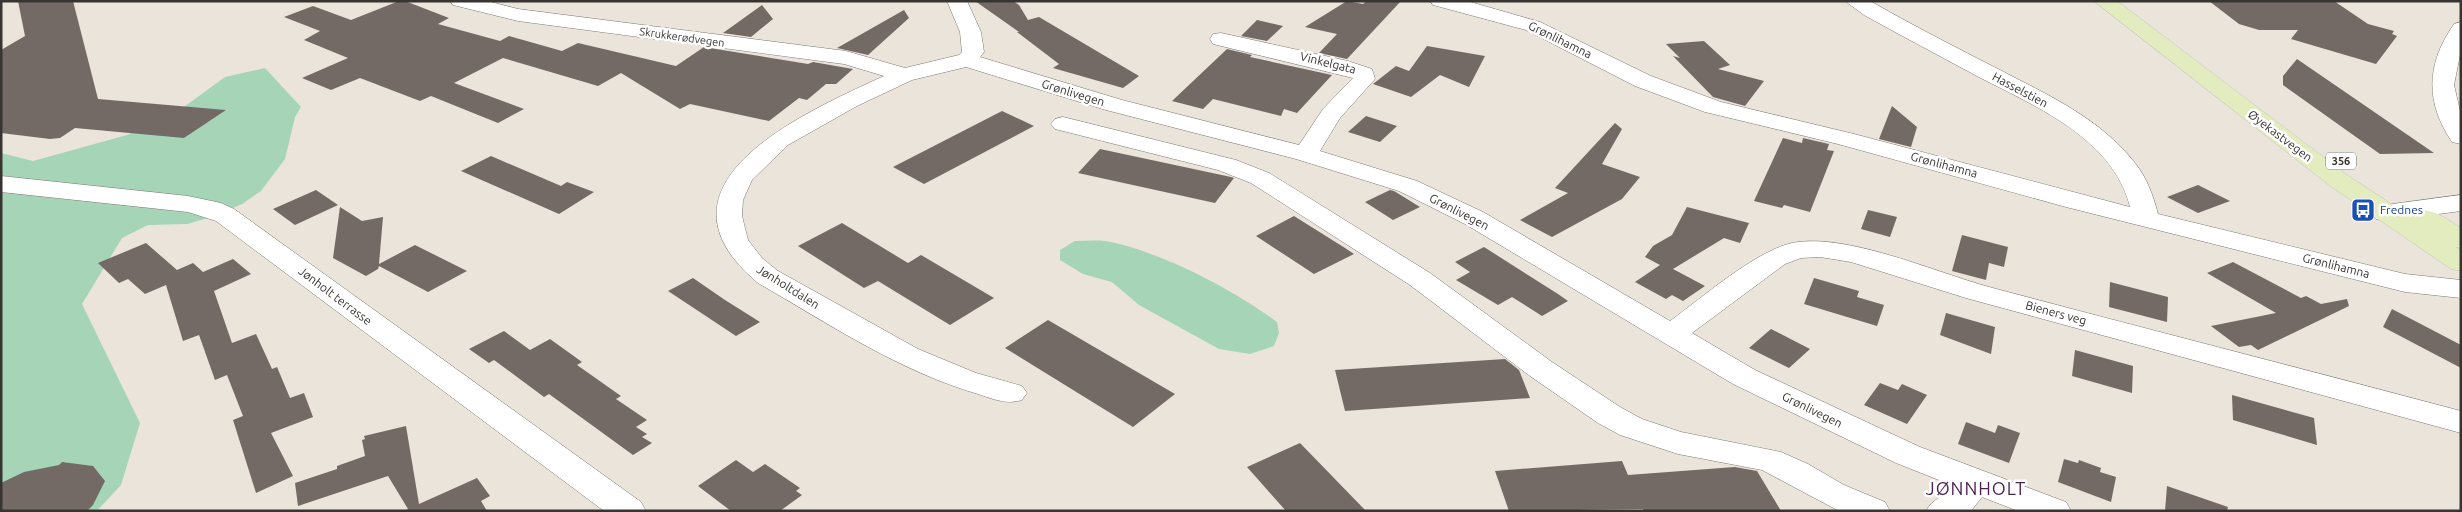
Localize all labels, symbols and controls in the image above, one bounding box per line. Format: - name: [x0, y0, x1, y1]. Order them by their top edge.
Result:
- street label: Grønlihamna: [1526, 19, 1594, 60]
- street label: Skrukkerødvegen: [639, 25, 725, 49]
- street label: Vinkelgata: [1299, 49, 1358, 76]
- street label: Hasselstien: [1990, 69, 2050, 110]
- street label: Grønlivegen: [1040, 77, 1106, 108]
- street label: Øyekastvegen: [2246, 107, 2315, 164]
- street label: Grønlihamna: [1909, 149, 1979, 180]
- road number: 356: [2326, 153, 2356, 170]
- street label: Grønlivegen: [1427, 191, 1491, 232]
- bus stop icon: Frednes: [2350, 197, 2376, 223]
- place label: Frednes: [2380, 203, 2423, 216]
- street label: Grønlihamna: [2301, 251, 2371, 280]
- street label: Jønholtdalen: [755, 262, 822, 311]
- street label: Jønholt terrasse: [296, 264, 374, 327]
- street label: Bieners veg: [2024, 298, 2088, 327]
- street label: Grønlivegen: [1780, 389, 1844, 430]
- district label: JØNNHOLT: [1926, 478, 2026, 498]

